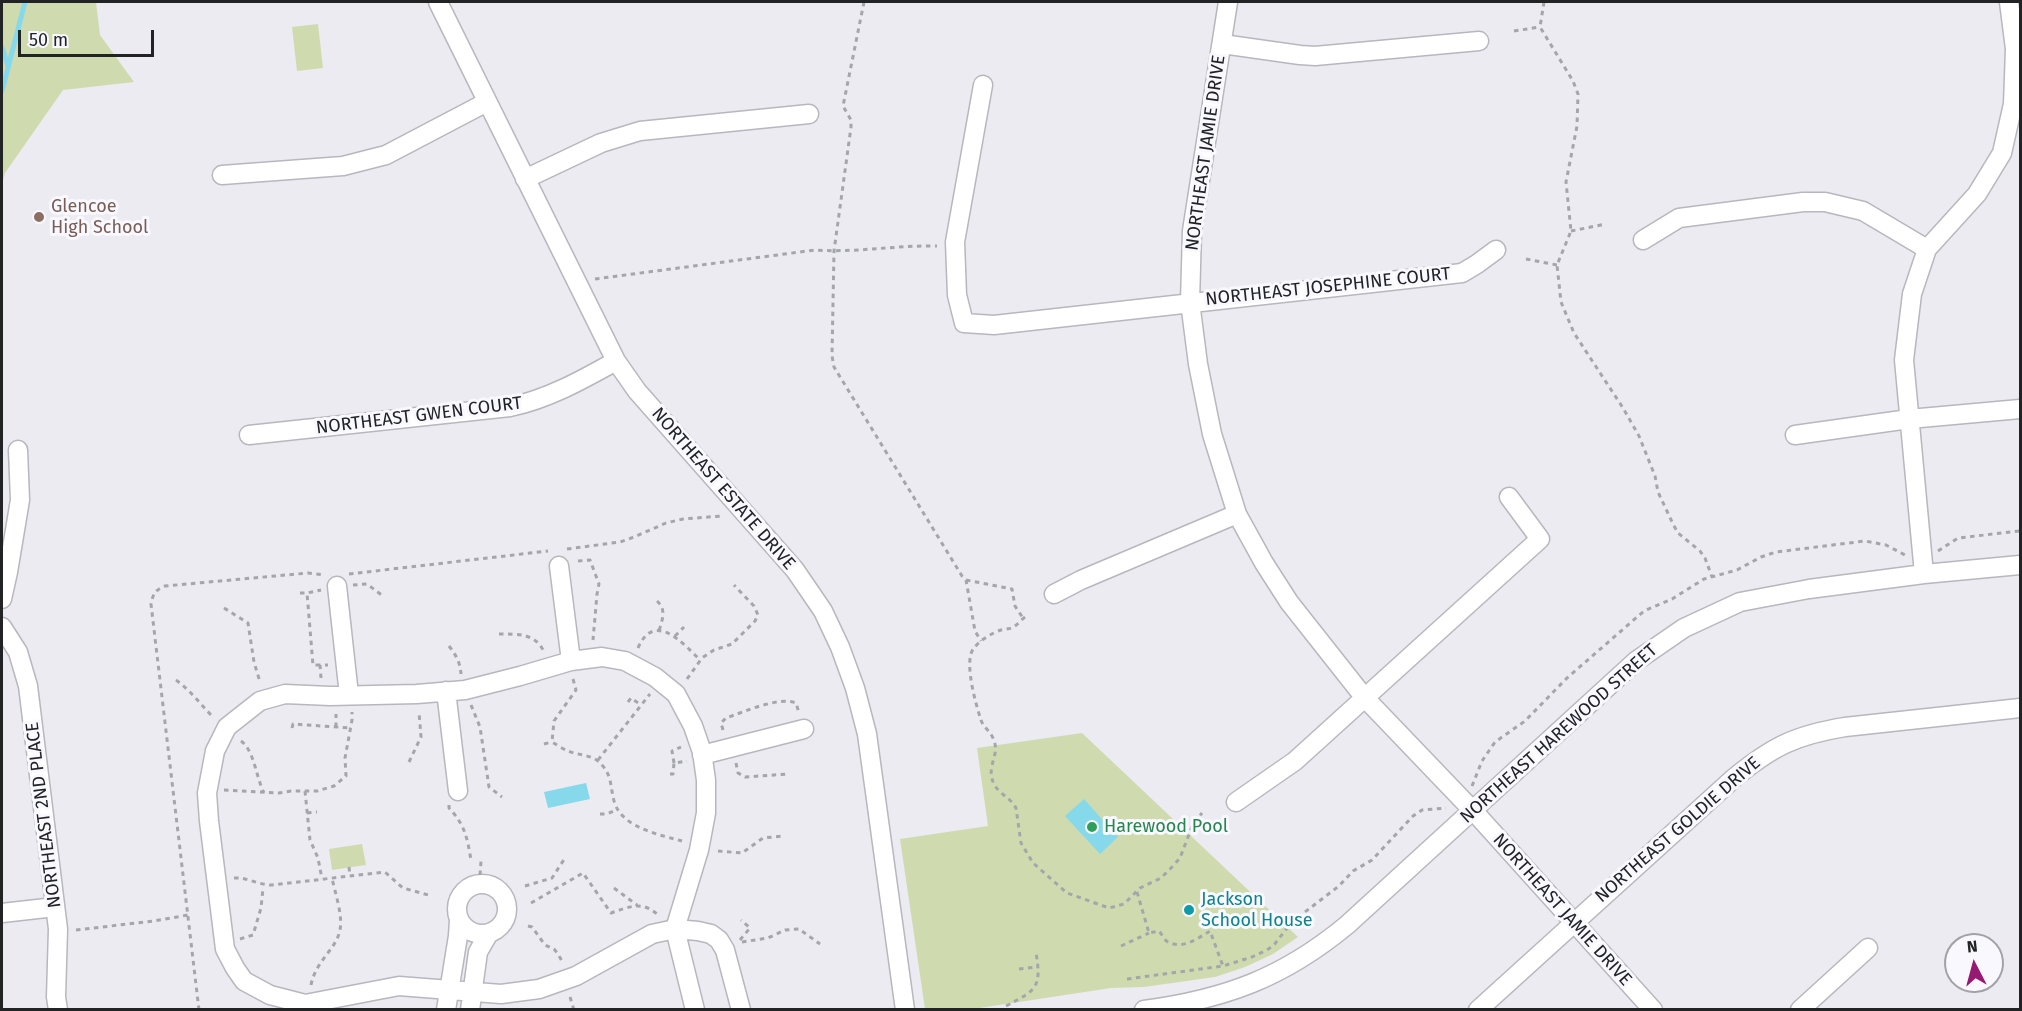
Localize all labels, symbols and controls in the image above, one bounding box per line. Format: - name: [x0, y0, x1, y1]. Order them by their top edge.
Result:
- scale bar: [21, 18, 158, 56]
- text: 50 m: [29, 29, 68, 51]
- street label: NORTHEAST JAMIE DRIVE: [1182, 54, 1230, 252]
- place label: Glencoe High School: [51, 196, 148, 238]
- marker: Glencoe High School: [32, 210, 46, 224]
- street label: NORTHEAST JOSEPHINE COURT: [1204, 263, 1452, 311]
- street label: NORTHEAST GWEN COURT: [315, 393, 523, 439]
- street label: NORTHEAST ESTATE DRIVE: [647, 403, 799, 575]
- street label: NORTHEAST HAREWOOD STREET: [1456, 640, 1662, 828]
- street label: NORTHEAST 2ND PLACE: [22, 721, 66, 909]
- street label: NORTHEAST GOLDIE DRIVE: [1591, 752, 1765, 908]
- place label: Harewood Pool: [1104, 816, 1228, 838]
- marker: Harewood Pool: [1085, 820, 1099, 834]
- street label: NORTHEAST JAMIE DRIVE: [1488, 829, 1636, 991]
- place label: Jackson School House: [1201, 889, 1312, 932]
- marker: Jackson School House: [1182, 903, 1196, 917]
- north arrow: [1944, 933, 2004, 993]
- text: N: [1966, 937, 1979, 957]

